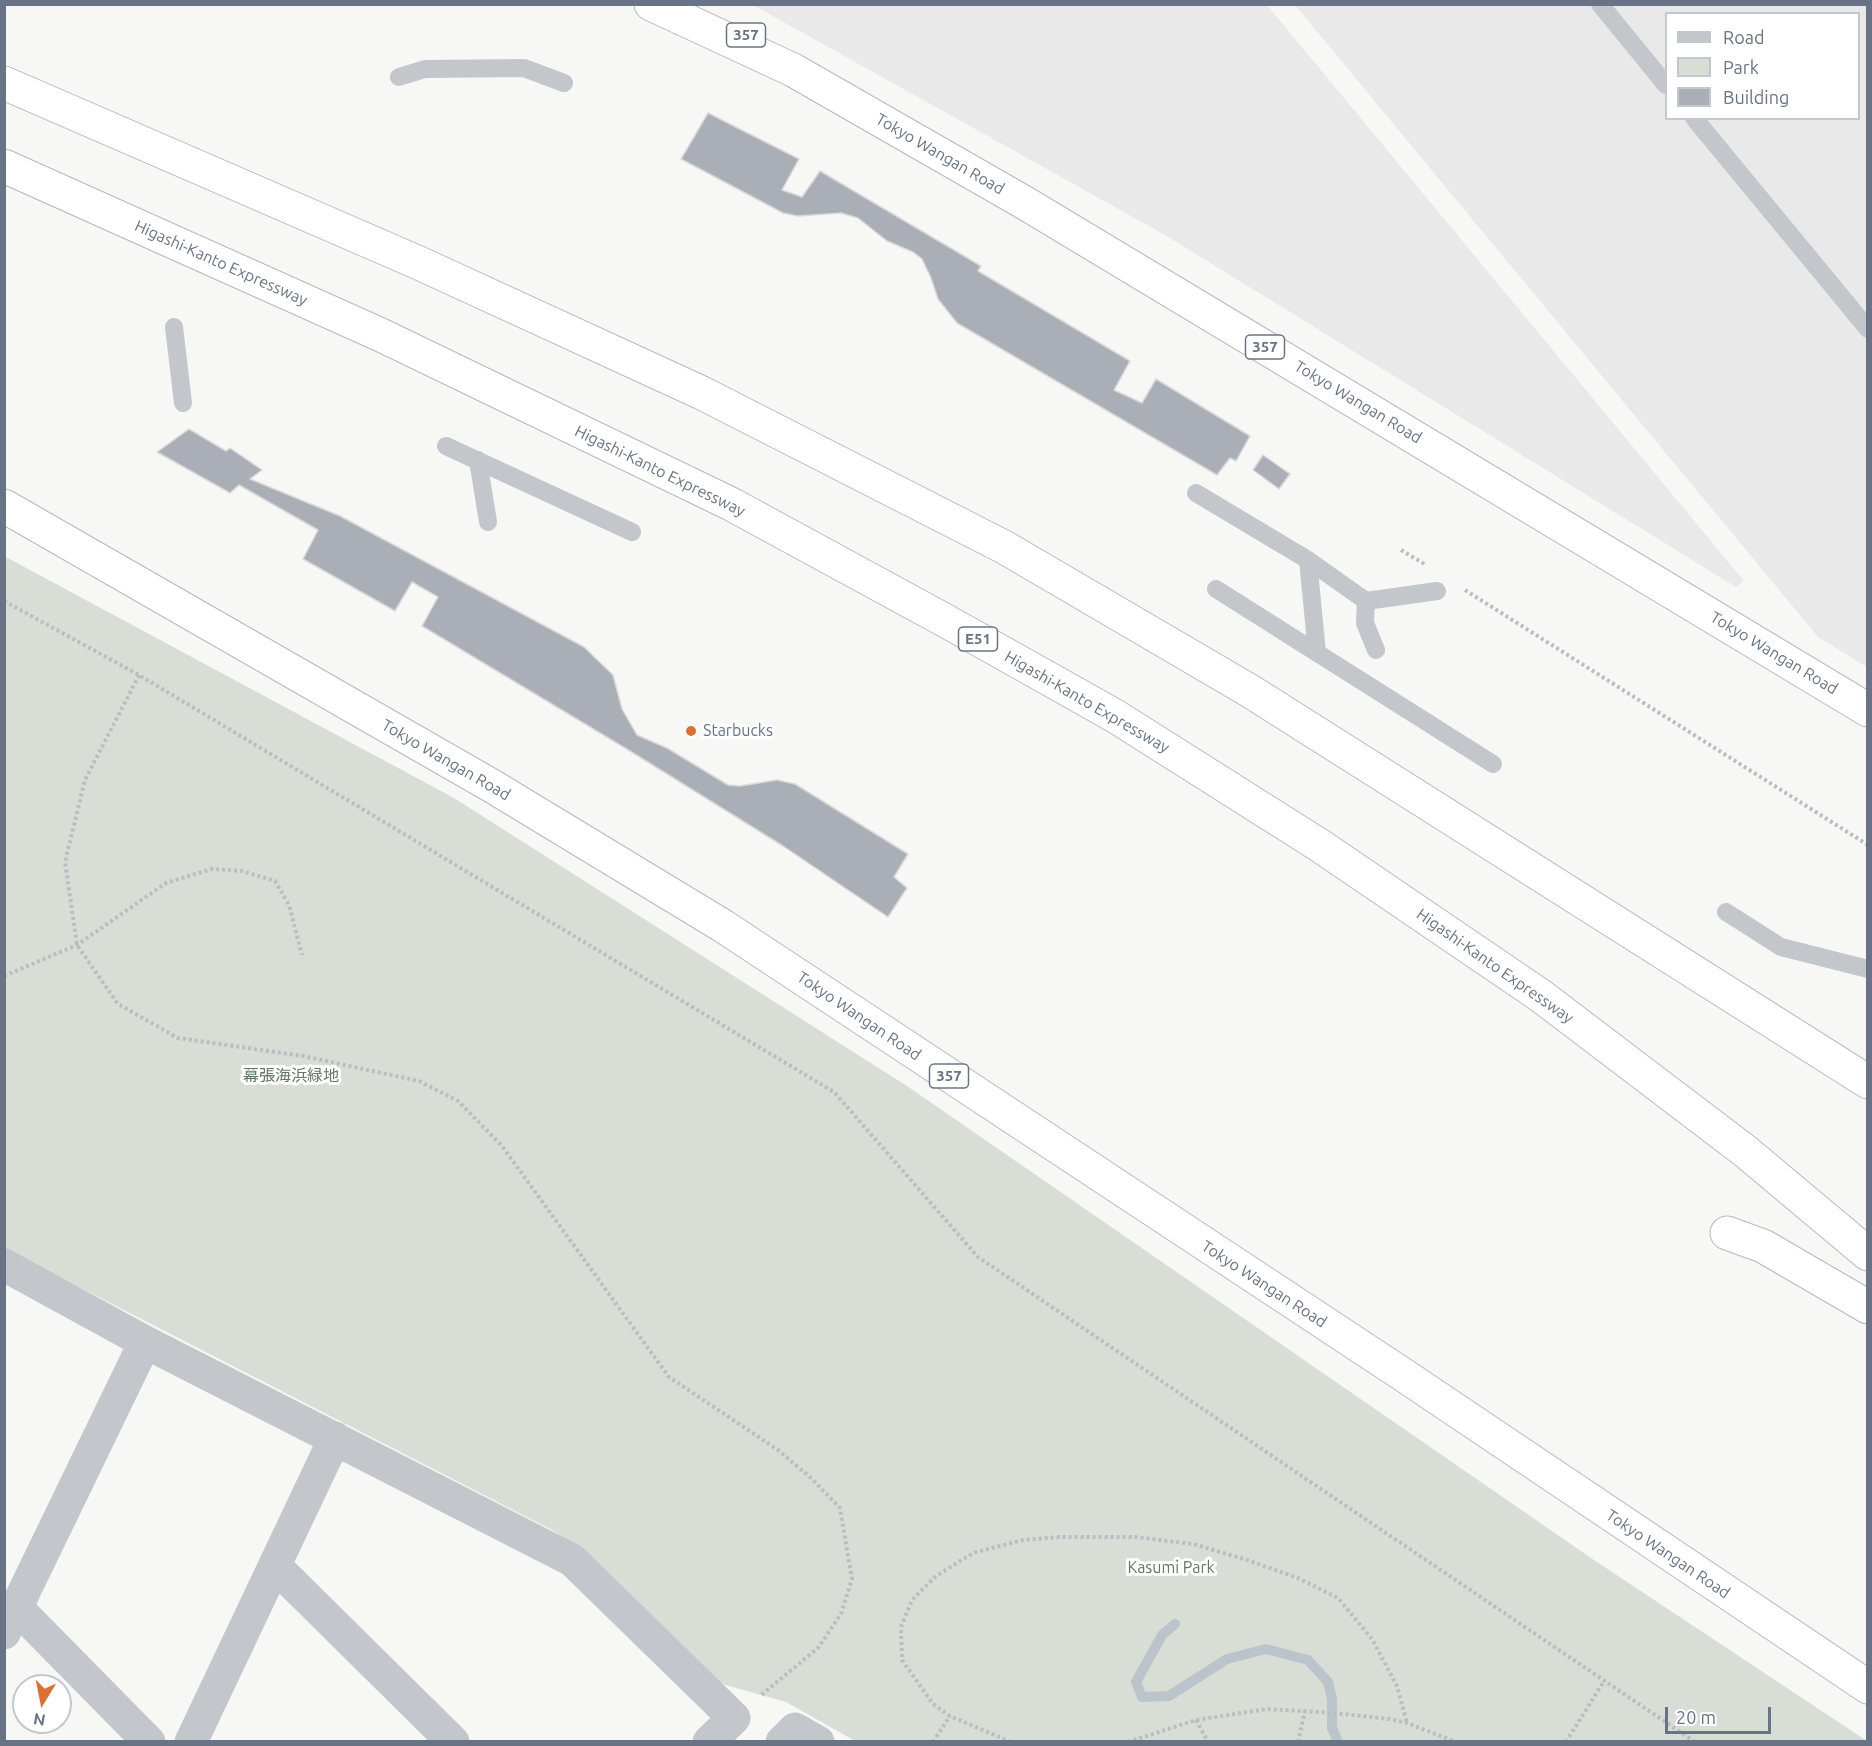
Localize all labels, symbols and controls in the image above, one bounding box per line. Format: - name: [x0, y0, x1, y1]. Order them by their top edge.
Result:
- legend: [1665, 12, 1860, 120]
- road number: 357: [726, 23, 766, 47]
- text: Road: [1723, 27, 1765, 47]
- text: Park: [1723, 57, 1759, 77]
- text: Building: [1723, 87, 1789, 107]
- street label: Tokyo Wangan Road: [872, 109, 1008, 199]
- street label: Higashi-Kanto Expressway: [132, 216, 310, 310]
- road number: 357: [1246, 335, 1284, 359]
- street label: Tokyo Wangan Road: [1291, 356, 1425, 448]
- street label: Higashi-Kanto Expressway: [572, 421, 748, 521]
- street label: Tokyo Wangan Road: [1707, 607, 1841, 699]
- road number: E51: [958, 627, 998, 651]
- street label: Higashi-Kanto Expressway: [1001, 647, 1173, 757]
- street label: Tokyo Wangan Road: [378, 715, 514, 805]
- place label: Starbucks: [703, 721, 773, 741]
- marker: Starbucks: [684, 724, 698, 738]
- street label: Higashi-Kanto Expressway: [1413, 904, 1577, 1028]
- street label: Tokyo Wangan Road: [793, 967, 925, 1065]
- road number: 357: [930, 1064, 968, 1088]
- park label: 幕張海浜緑地: [243, 1066, 339, 1086]
- street label: Tokyo Wangan Road: [1198, 1236, 1330, 1332]
- street label: Tokyo Wangan Road: [1602, 1505, 1734, 1603]
- park label: Kasumi Park: [1127, 1558, 1215, 1578]
- north arrow: [12, 1674, 72, 1734]
- scale bar: [1668, 1695, 1774, 1733]
- text: 20 m: [1676, 1707, 1716, 1727]
- text: N: [32, 1710, 47, 1730]

